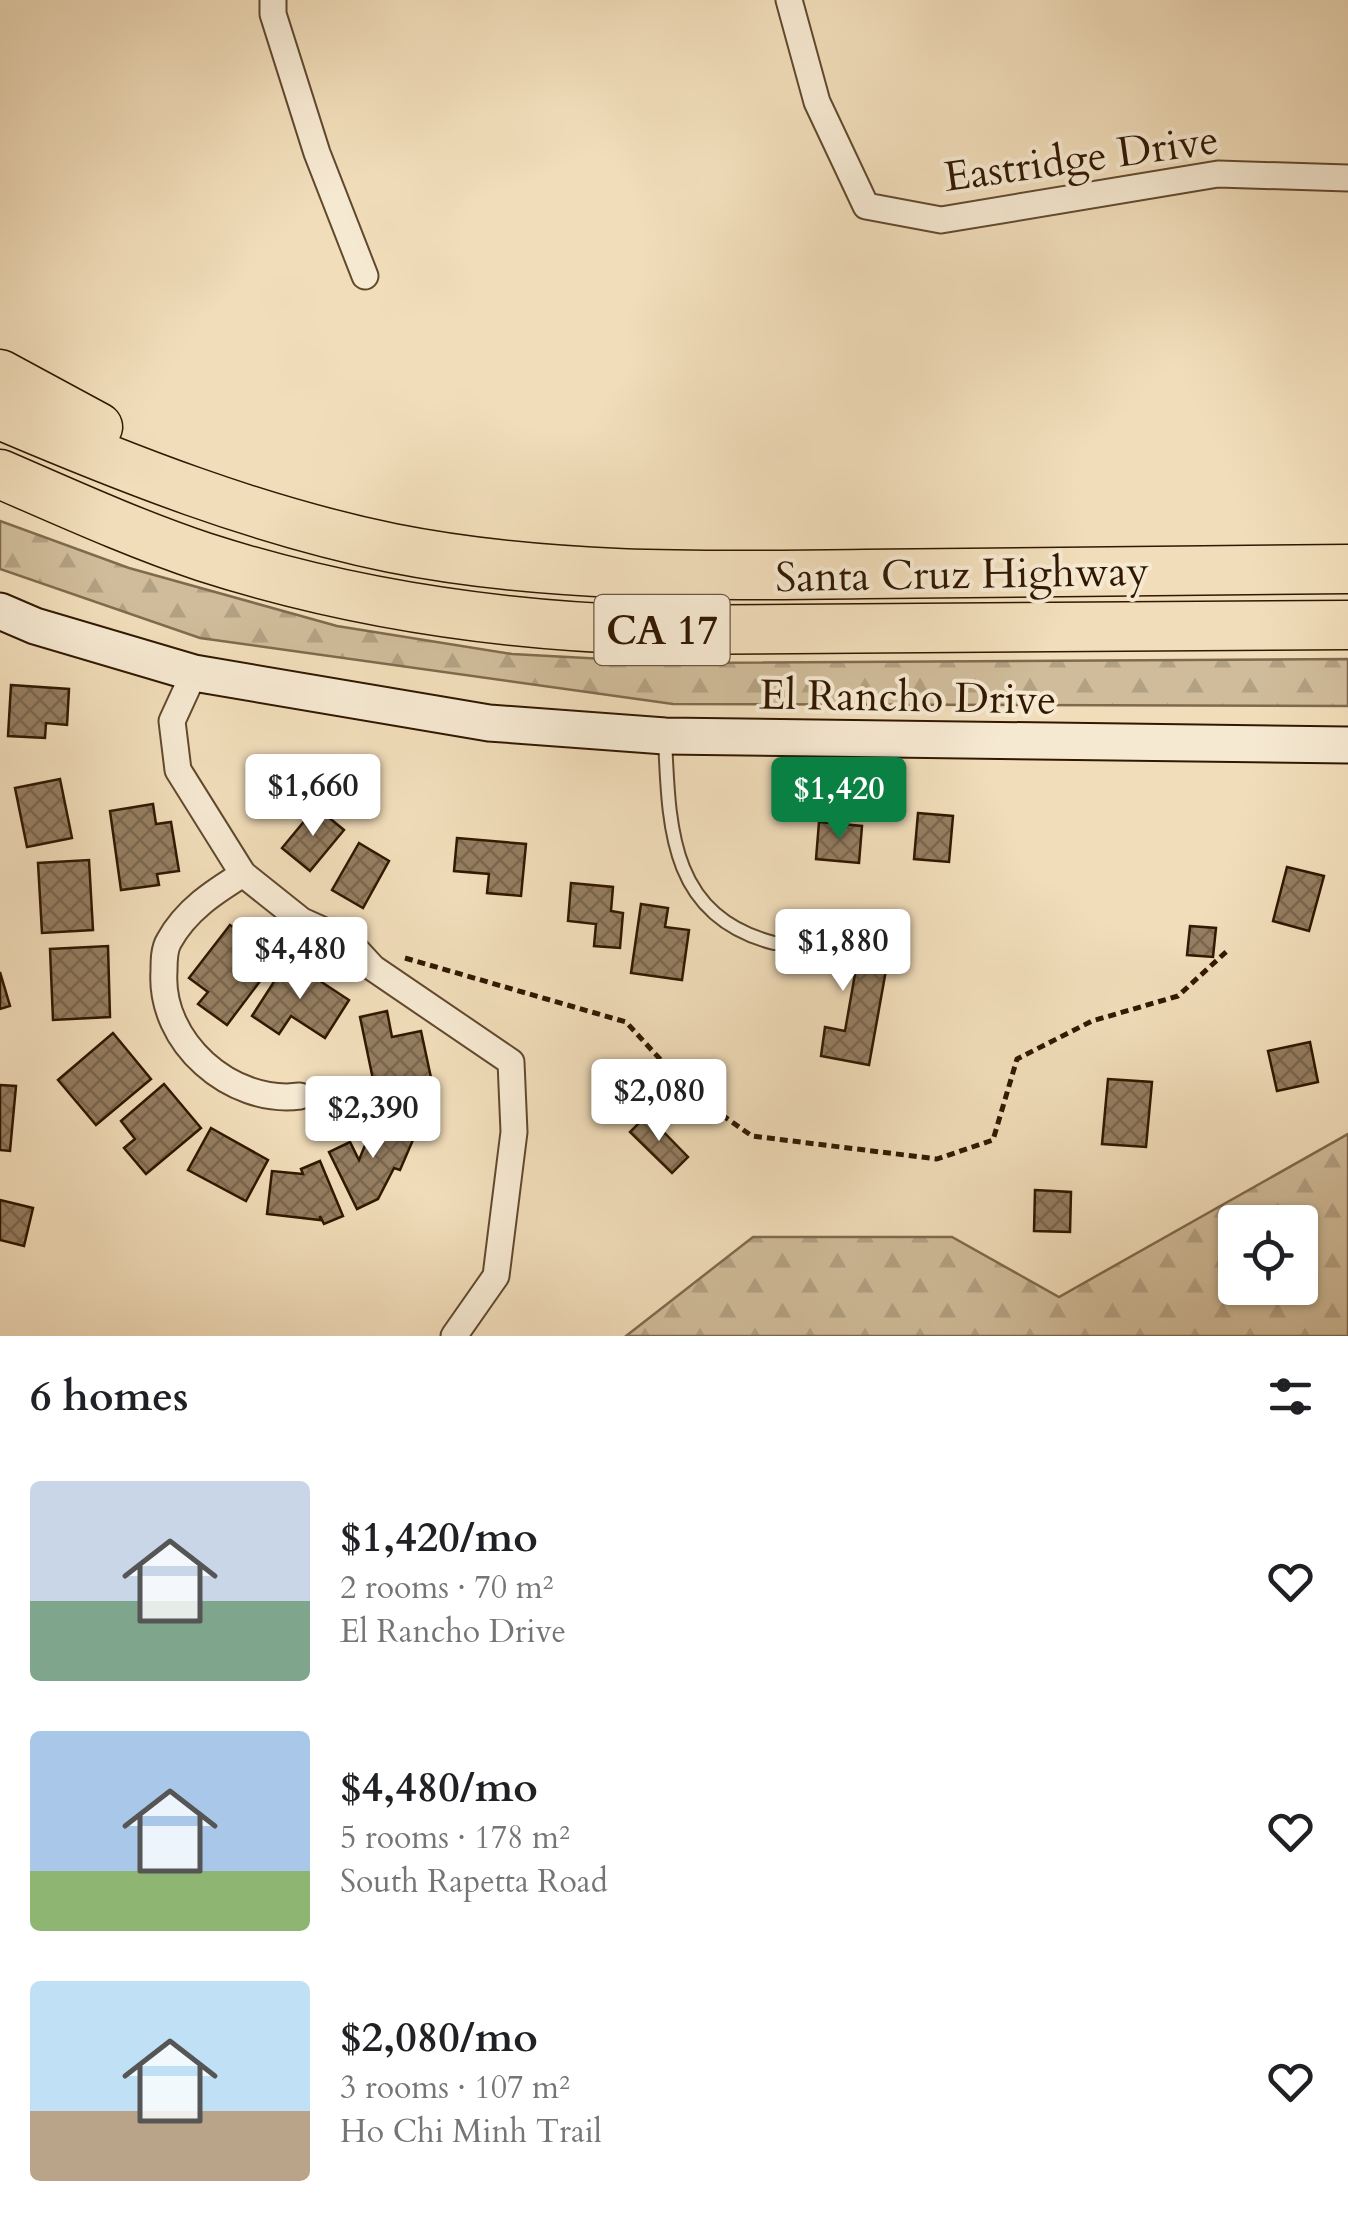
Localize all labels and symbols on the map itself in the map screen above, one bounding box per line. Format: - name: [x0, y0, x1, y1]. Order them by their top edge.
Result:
- street label: Eastridge Drive: [940, 111, 1222, 206]
- street label: Santa Cruz Highway: [775, 543, 1149, 606]
- road number: CA 17: [594, 595, 730, 665]
- street label: El Rancho Drive: [759, 666, 1057, 729]
- pin: $1,660: [232, 754, 394, 839]
- pin: $1,420: [758, 757, 920, 842]
- pin: $1,880: [762, 909, 924, 994]
- pin: $4,480: [219, 917, 381, 1002]
- pin: $2,080: [578, 1059, 740, 1144]
- pin: $2,390: [292, 1076, 454, 1161]

